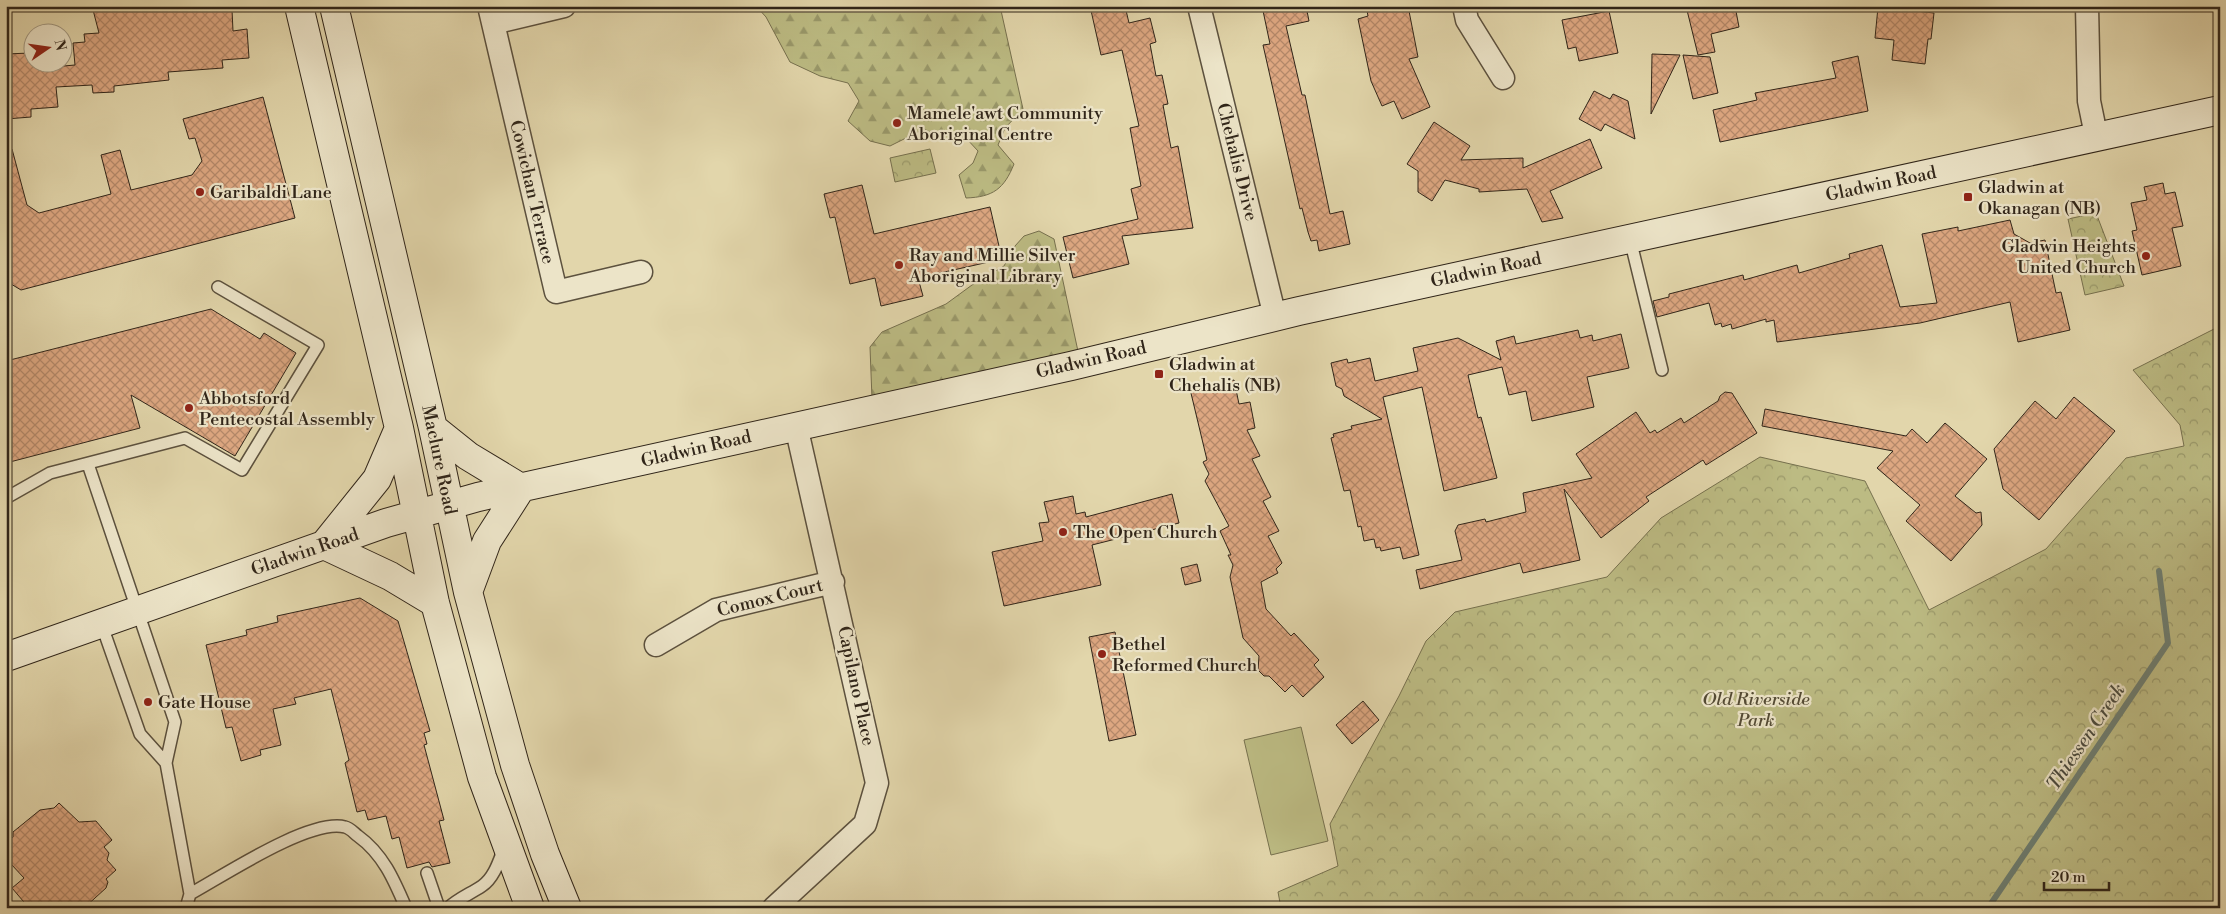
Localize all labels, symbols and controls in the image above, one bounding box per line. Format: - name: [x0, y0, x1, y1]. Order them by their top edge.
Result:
- north arrow: [22, 22, 72, 72]
- text: N: [50, 38, 70, 53]
- street label: Chehalis Drive: [1211, 101, 1263, 223]
- place label: Mamele'awt Community Aboriginal Centre: [906, 102, 1103, 146]
- marker: Mamele'awt Community Aboriginal Centre: [891, 117, 903, 129]
- street label: Cowichan Terrace: [504, 118, 560, 266]
- street label: Gladwin Road: [1824, 161, 1939, 207]
- place label: Gladwin at Okanagan (NB): [1978, 176, 2101, 220]
- place label: Garibaldi Lane: [210, 181, 332, 204]
- marker: Garibaldi Lane: [194, 186, 206, 198]
- marker: Gladwin at Okanagan (NB): [1962, 191, 1974, 203]
- place label: Gladwin Heights United Church: [2001, 235, 2136, 279]
- place label: Ray and Millie Silver Aboriginal Library: [908, 244, 1076, 288]
- street label: Gladwin Road: [1429, 247, 1544, 293]
- marker: Gladwin Heights United Church: [2140, 250, 2152, 262]
- marker: Ray and Millie Silver Aboriginal Library: [893, 259, 905, 271]
- street label: Gladwin Road: [1034, 336, 1149, 384]
- place label: Gladwin at Chehalis (NB): [1169, 353, 1281, 397]
- marker: Gladwin at Chehalis (NB): [1153, 368, 1165, 380]
- place label: Abbotsford Pentecostal Assembly: [198, 387, 375, 431]
- marker: Abbotsford Pentecostal Assembly: [183, 402, 195, 414]
- street label: Maclure Road: [416, 403, 462, 518]
- street label: Gladwin Road: [639, 425, 754, 473]
- place label: The Open Church: [1073, 521, 1218, 544]
- street label: Gladwin Road: [248, 523, 363, 581]
- marker: The Open Church: [1057, 526, 1069, 538]
- street label: Comox Court: [715, 574, 826, 622]
- street label: Capilano Place: [832, 624, 880, 748]
- place label: Bethel Reformed Church: [1111, 633, 1257, 677]
- marker: Bethel Reformed Church: [1096, 648, 1108, 660]
- water label: Thiessen Creek: [2041, 679, 2131, 795]
- park label: Old Riverside Park: [1702, 688, 1810, 732]
- place label: Gate House: [158, 691, 251, 714]
- marker: Gate House: [142, 696, 154, 708]
- scale bar: [2044, 859, 2108, 891]
- text: 20 m: [2051, 868, 2086, 887]

